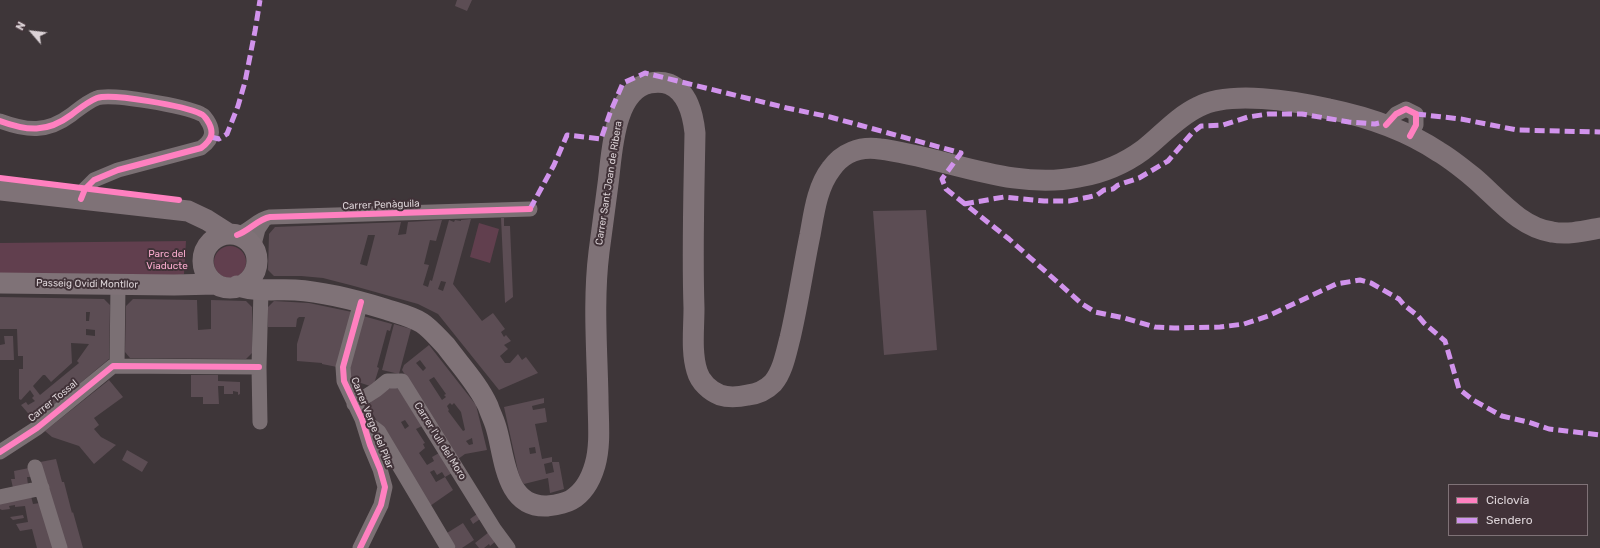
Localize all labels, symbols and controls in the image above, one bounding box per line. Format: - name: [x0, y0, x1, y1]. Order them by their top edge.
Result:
- north arrow: [12, 12, 52, 52]
- text: N: [13, 20, 29, 33]
- street label: Carrer Sant Joan de Ribera: [593, 120, 625, 246]
- street label: Carrer Penàguila: [342, 198, 420, 212]
- park label: Parc del Viaducte: [146, 248, 188, 272]
- street label: Passeig Ovidi Montllor: [36, 277, 138, 291]
- street label: Carrer Verge del Pilar: [348, 375, 396, 471]
- street label: Carrer Tossal: [26, 377, 80, 425]
- street label: Carrer l'ull del Moro: [411, 400, 469, 482]
- legend: [1448, 484, 1588, 536]
- text: Ciclovía: [1486, 493, 1529, 507]
- text: Sendero: [1486, 513, 1533, 527]

